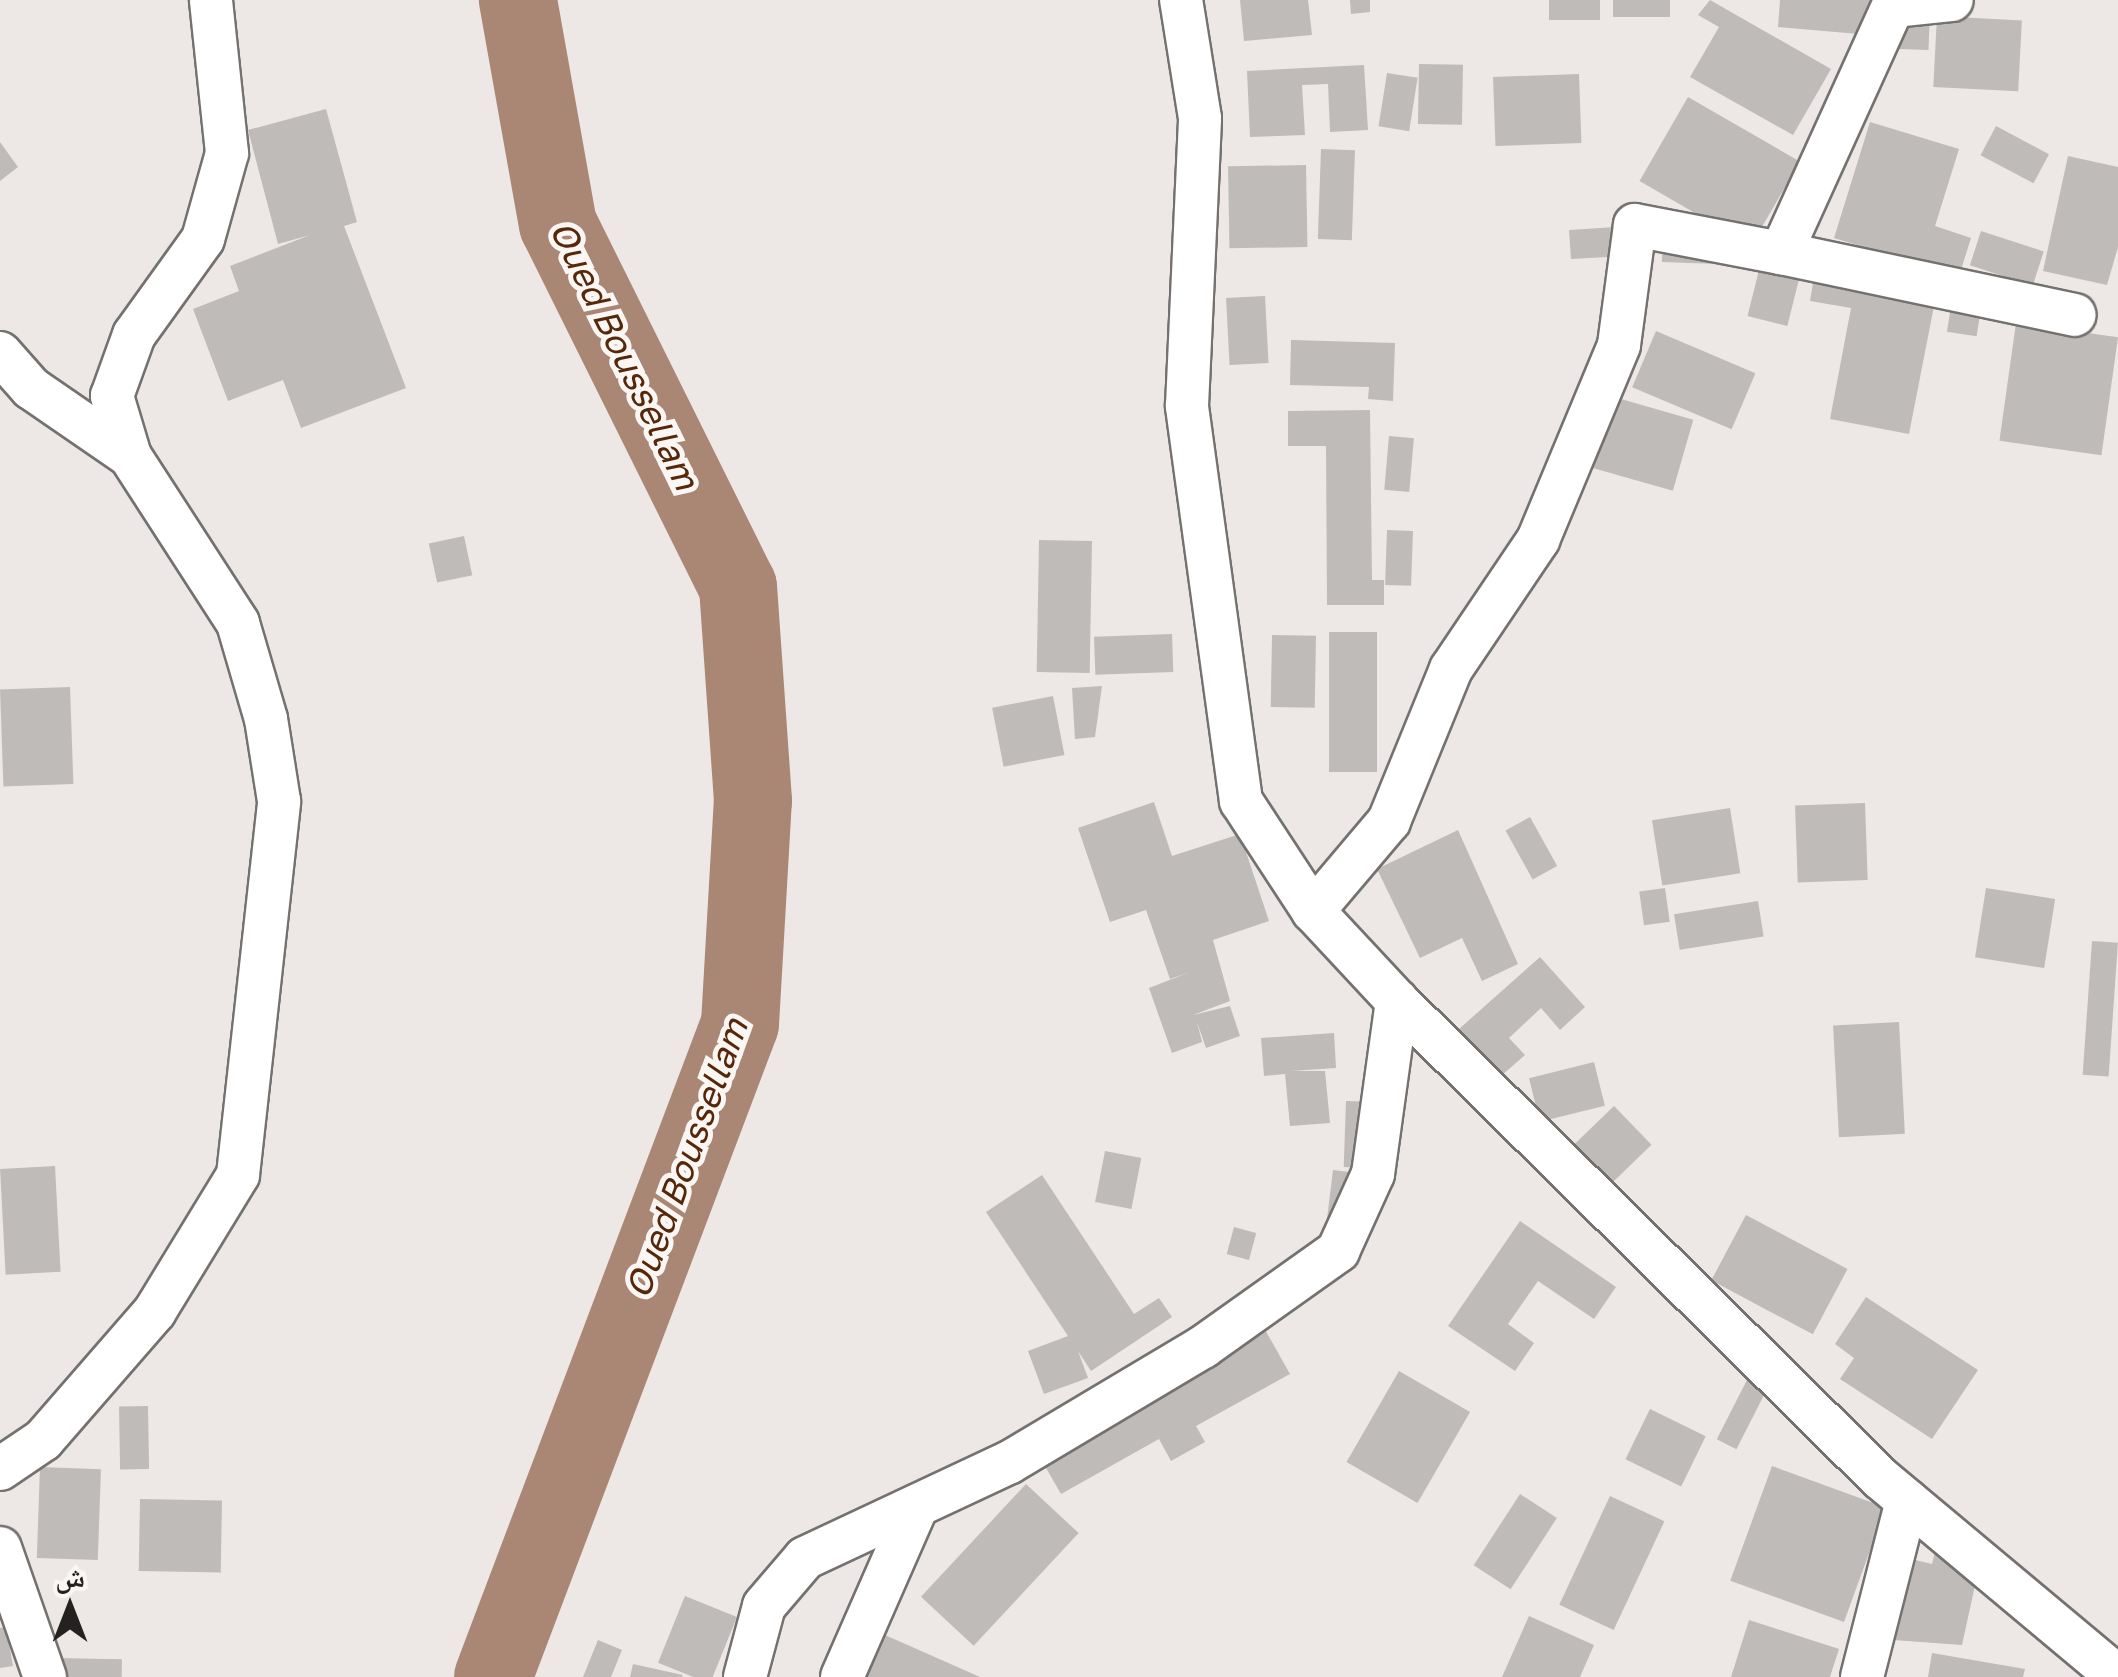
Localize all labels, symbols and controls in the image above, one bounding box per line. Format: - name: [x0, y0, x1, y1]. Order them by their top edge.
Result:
- water label: Oued Boussellam: [542, 214, 708, 496]
- water label: Oued Boussellam: [616, 1013, 756, 1303]
- north arrow: [20, 1557, 120, 1657]
- text: ش: [55, 1560, 85, 1593]

